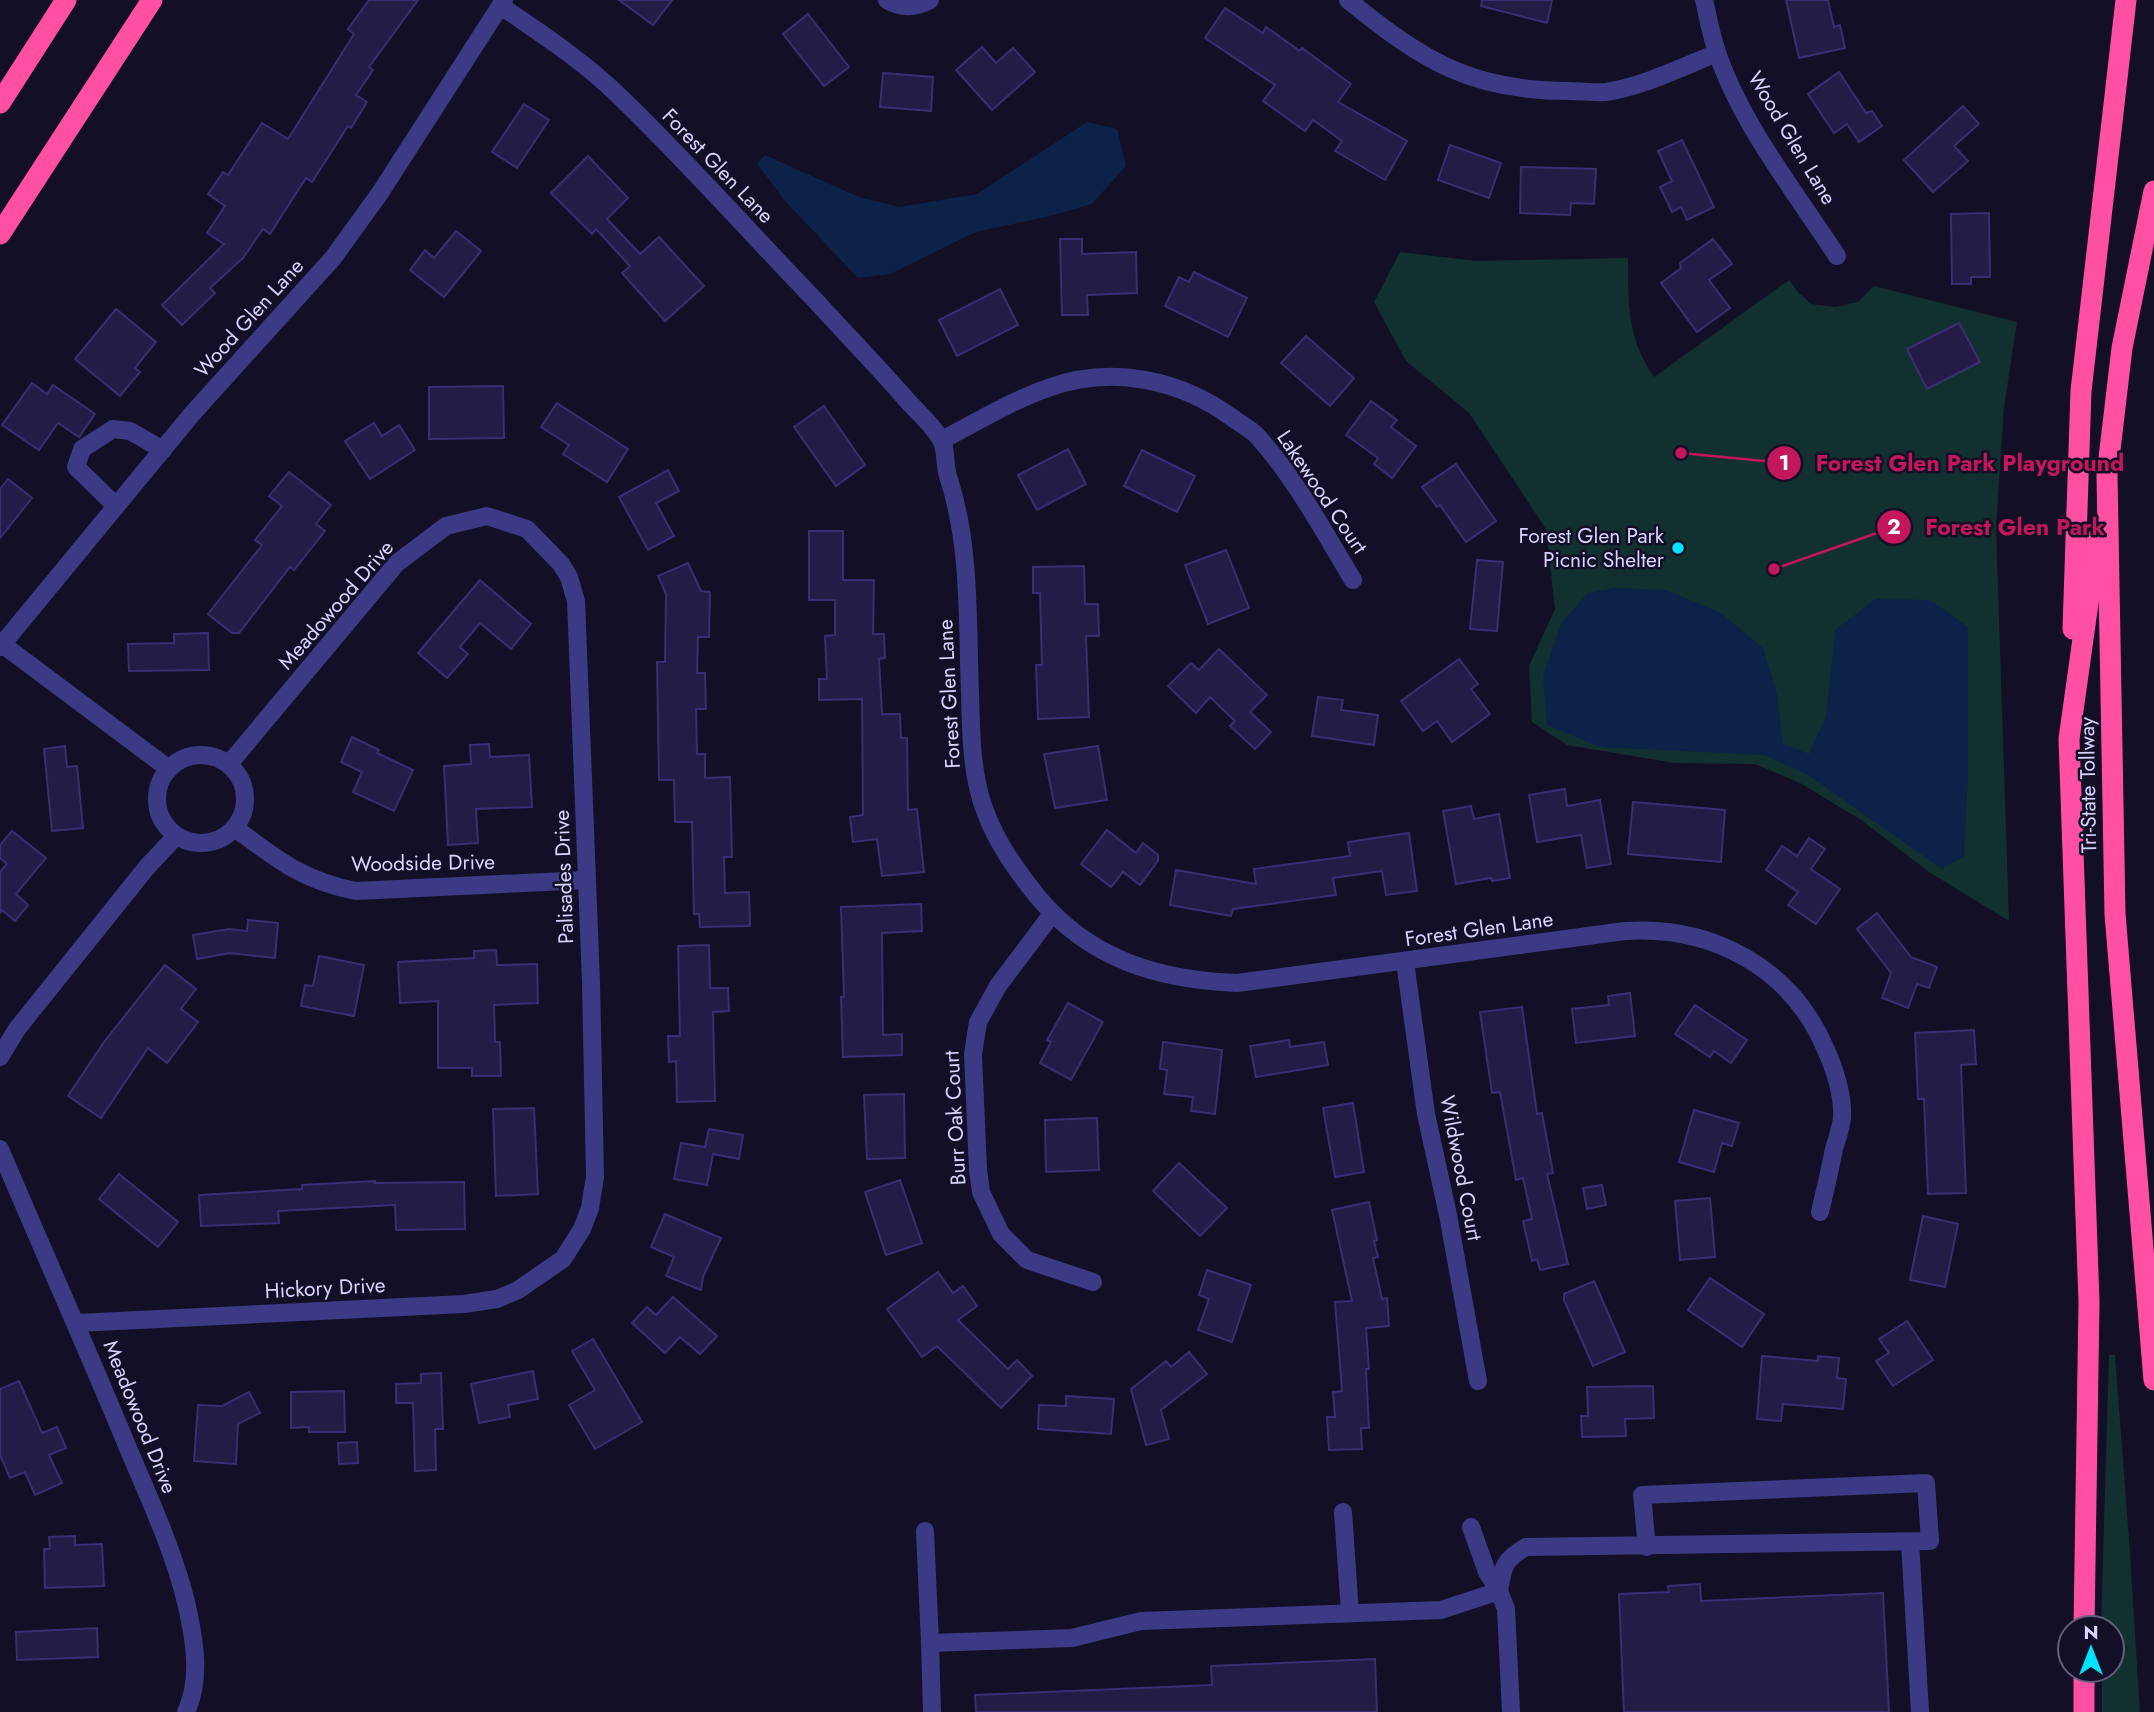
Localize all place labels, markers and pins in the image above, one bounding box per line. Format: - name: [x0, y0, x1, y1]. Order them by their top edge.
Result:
- callout: Forest Glen Park Playground: [1766, 441, 2138, 485]
- callout: Forest Glen Park: [1876, 505, 2119, 549]
- place label: Forest Glen Park Picnic Shelter: [1518, 521, 1665, 575]
- marker: Forest Glen Park Picnic Shelter: [1670, 540, 1686, 556]

